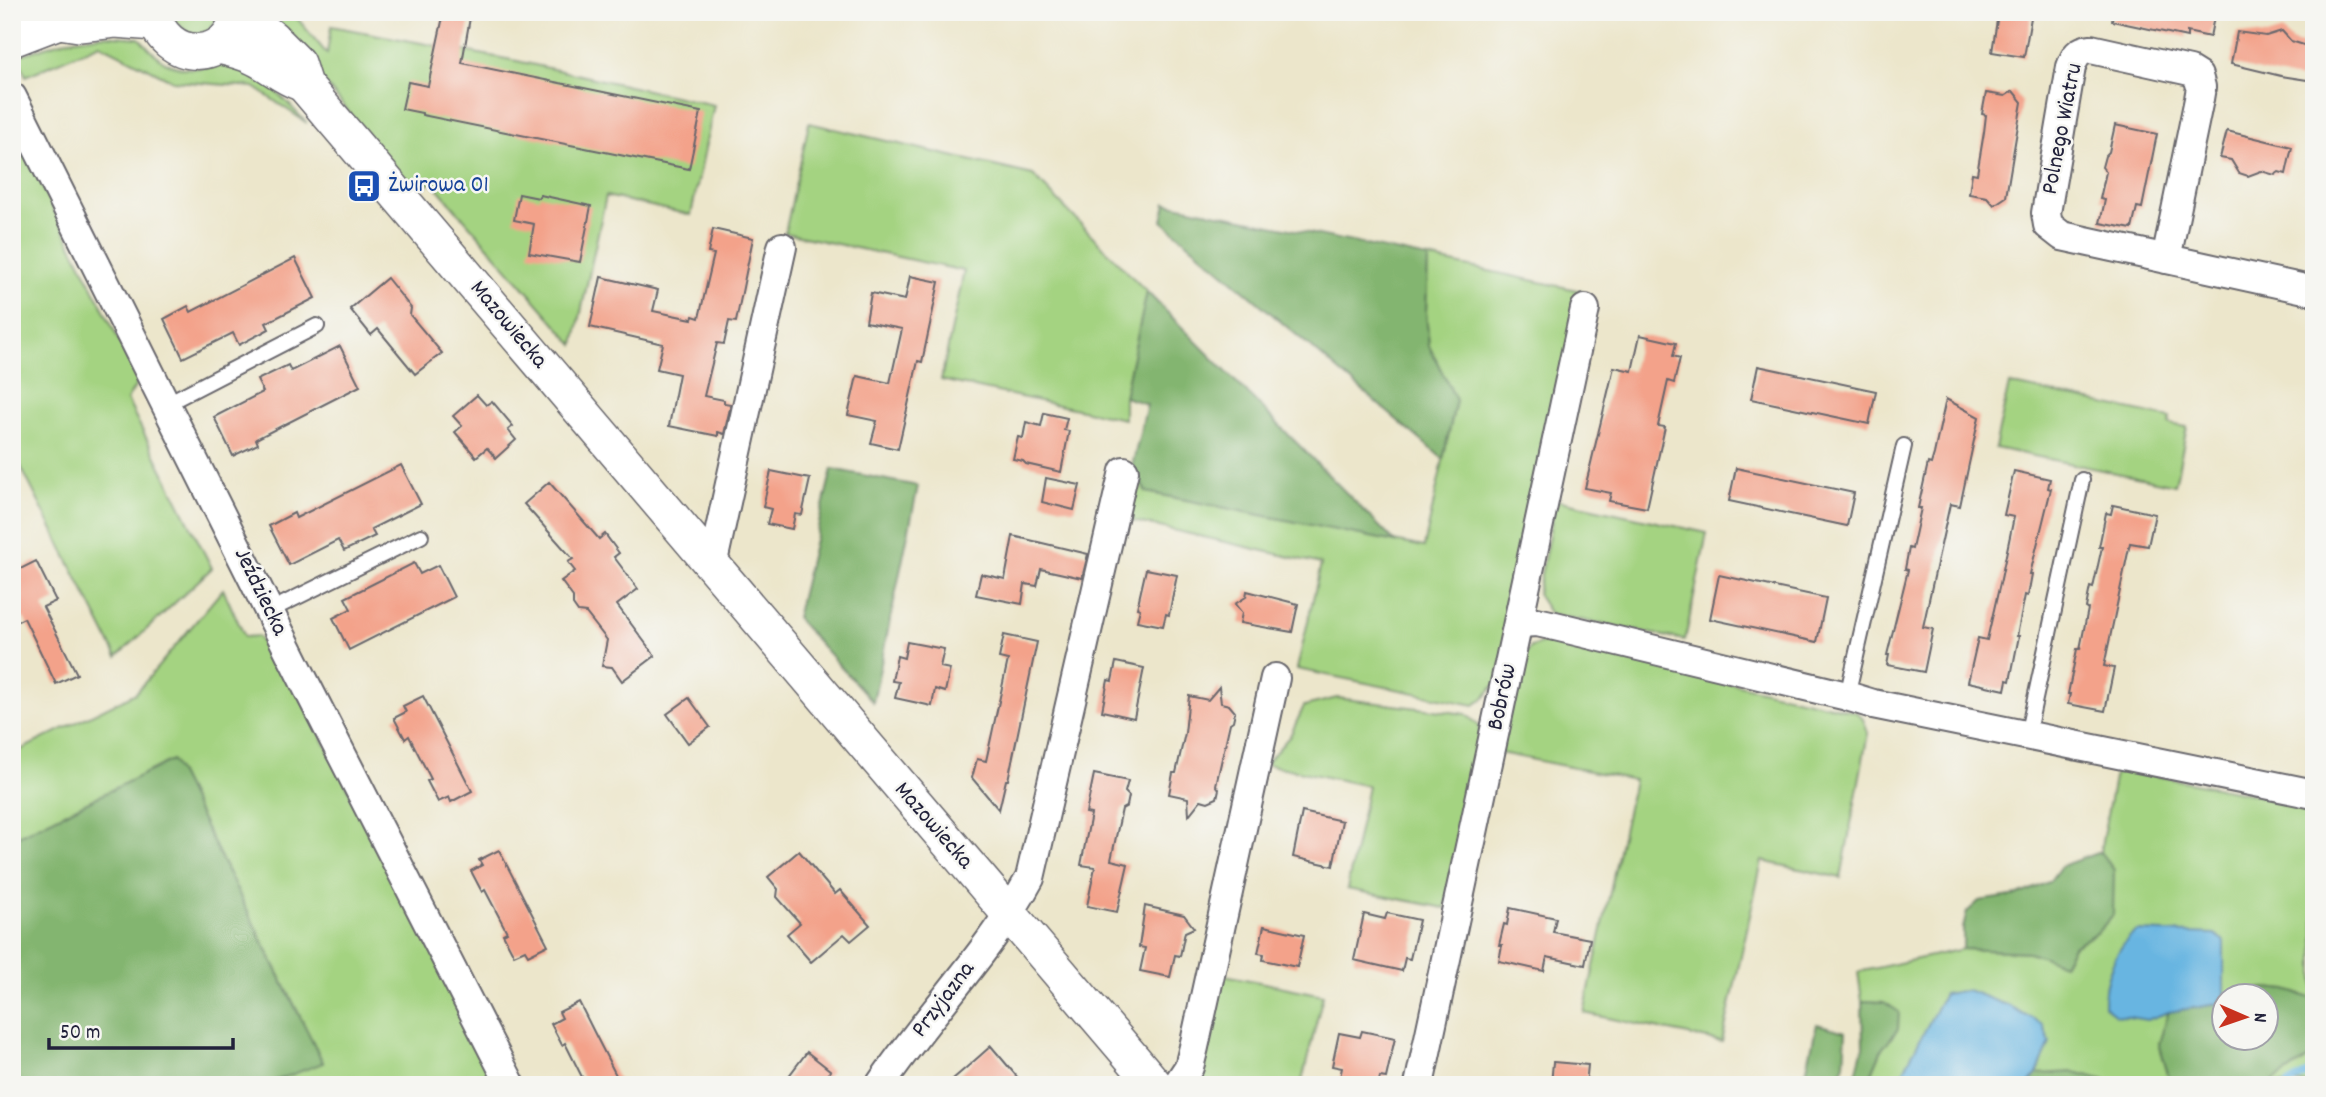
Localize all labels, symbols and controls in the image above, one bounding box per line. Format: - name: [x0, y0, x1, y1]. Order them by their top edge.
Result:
- street label: Polnego Wiatru: [2034, 60, 2092, 198]
- bus stop icon: Żwirowa 01: [345, 167, 383, 205]
- place label: Żwirowa 01: [388, 169, 489, 203]
- street label: Mazowiecka: [461, 273, 556, 377]
- street label: Jeździecka: [224, 542, 296, 642]
- street label: Bobrów: [1479, 660, 1527, 734]
- street label: Mazowiecka: [885, 775, 981, 878]
- street label: Przyjazna: [904, 954, 984, 1045]
- north arrow: [2210, 982, 2280, 1052]
- scale bar: [49, 1006, 233, 1050]
- text: N: [2245, 1012, 2272, 1023]
- text: 50 m: [60, 1019, 100, 1049]

